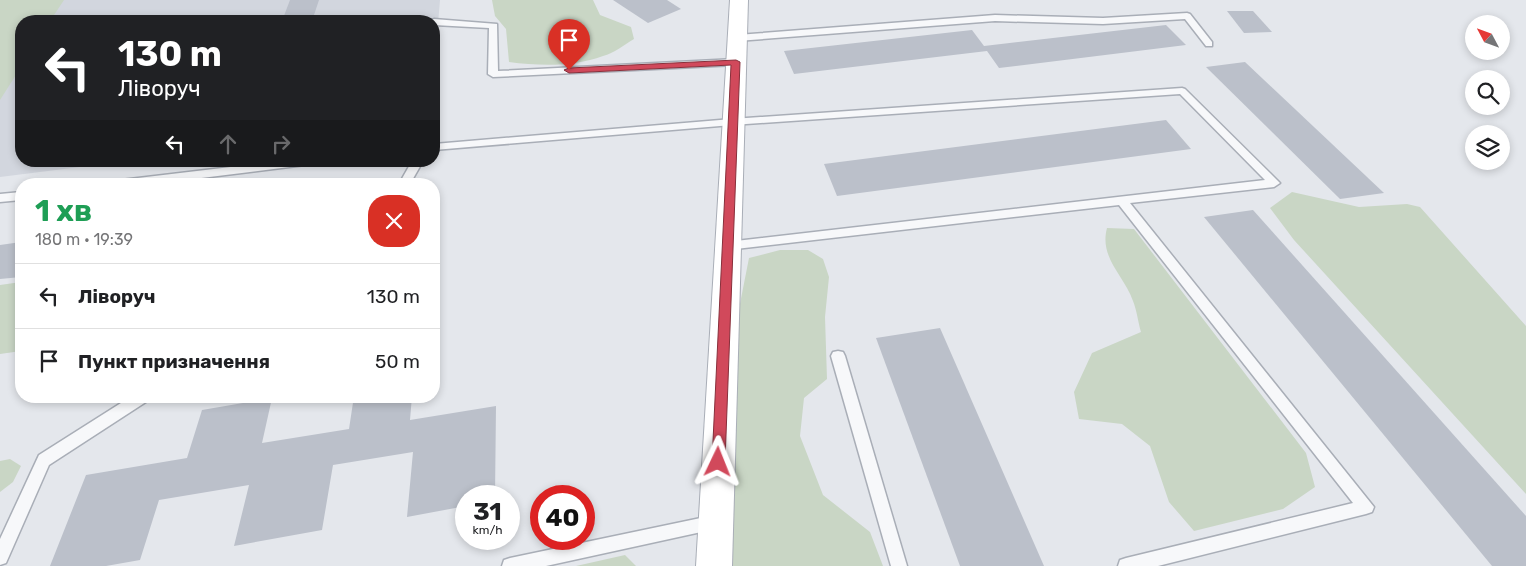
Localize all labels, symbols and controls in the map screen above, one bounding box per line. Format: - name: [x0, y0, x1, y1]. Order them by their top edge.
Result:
- north arrow: [1465, 15, 1510, 60]
- map controls: [1465, 15, 1510, 170]
- pin: [548, 19, 590, 70]
- icon: arrive: [555, 26, 583, 54]
- text: 130 m: [118, 33, 222, 75]
- icon: left: [35, 35, 100, 100]
- button: search: [1465, 70, 1510, 115]
- text: Ліворуч: [118, 75, 201, 102]
- button: layers: [1465, 125, 1510, 170]
- icon: left: [161, 130, 189, 158]
- icon: ahead: [214, 130, 242, 158]
- icon: right: [267, 130, 295, 158]
- text: 1 хв: [35, 193, 92, 229]
- button: close: [368, 195, 420, 247]
- text: 180 m · 19:39: [35, 230, 133, 249]
- icon: left: [35, 282, 63, 310]
- text: Ліворуч: [78, 285, 155, 308]
- text: 130 m: [367, 285, 420, 308]
- icon: arrive: [35, 347, 63, 375]
- text: Пункт призначення: [78, 350, 270, 373]
- text: 50 m: [375, 350, 420, 373]
- position arrow: [691, 435, 743, 487]
- speed limit sign: 40: [530, 485, 595, 550]
- text: 31: [473, 497, 502, 526]
- text: km/h: [473, 523, 502, 537]

